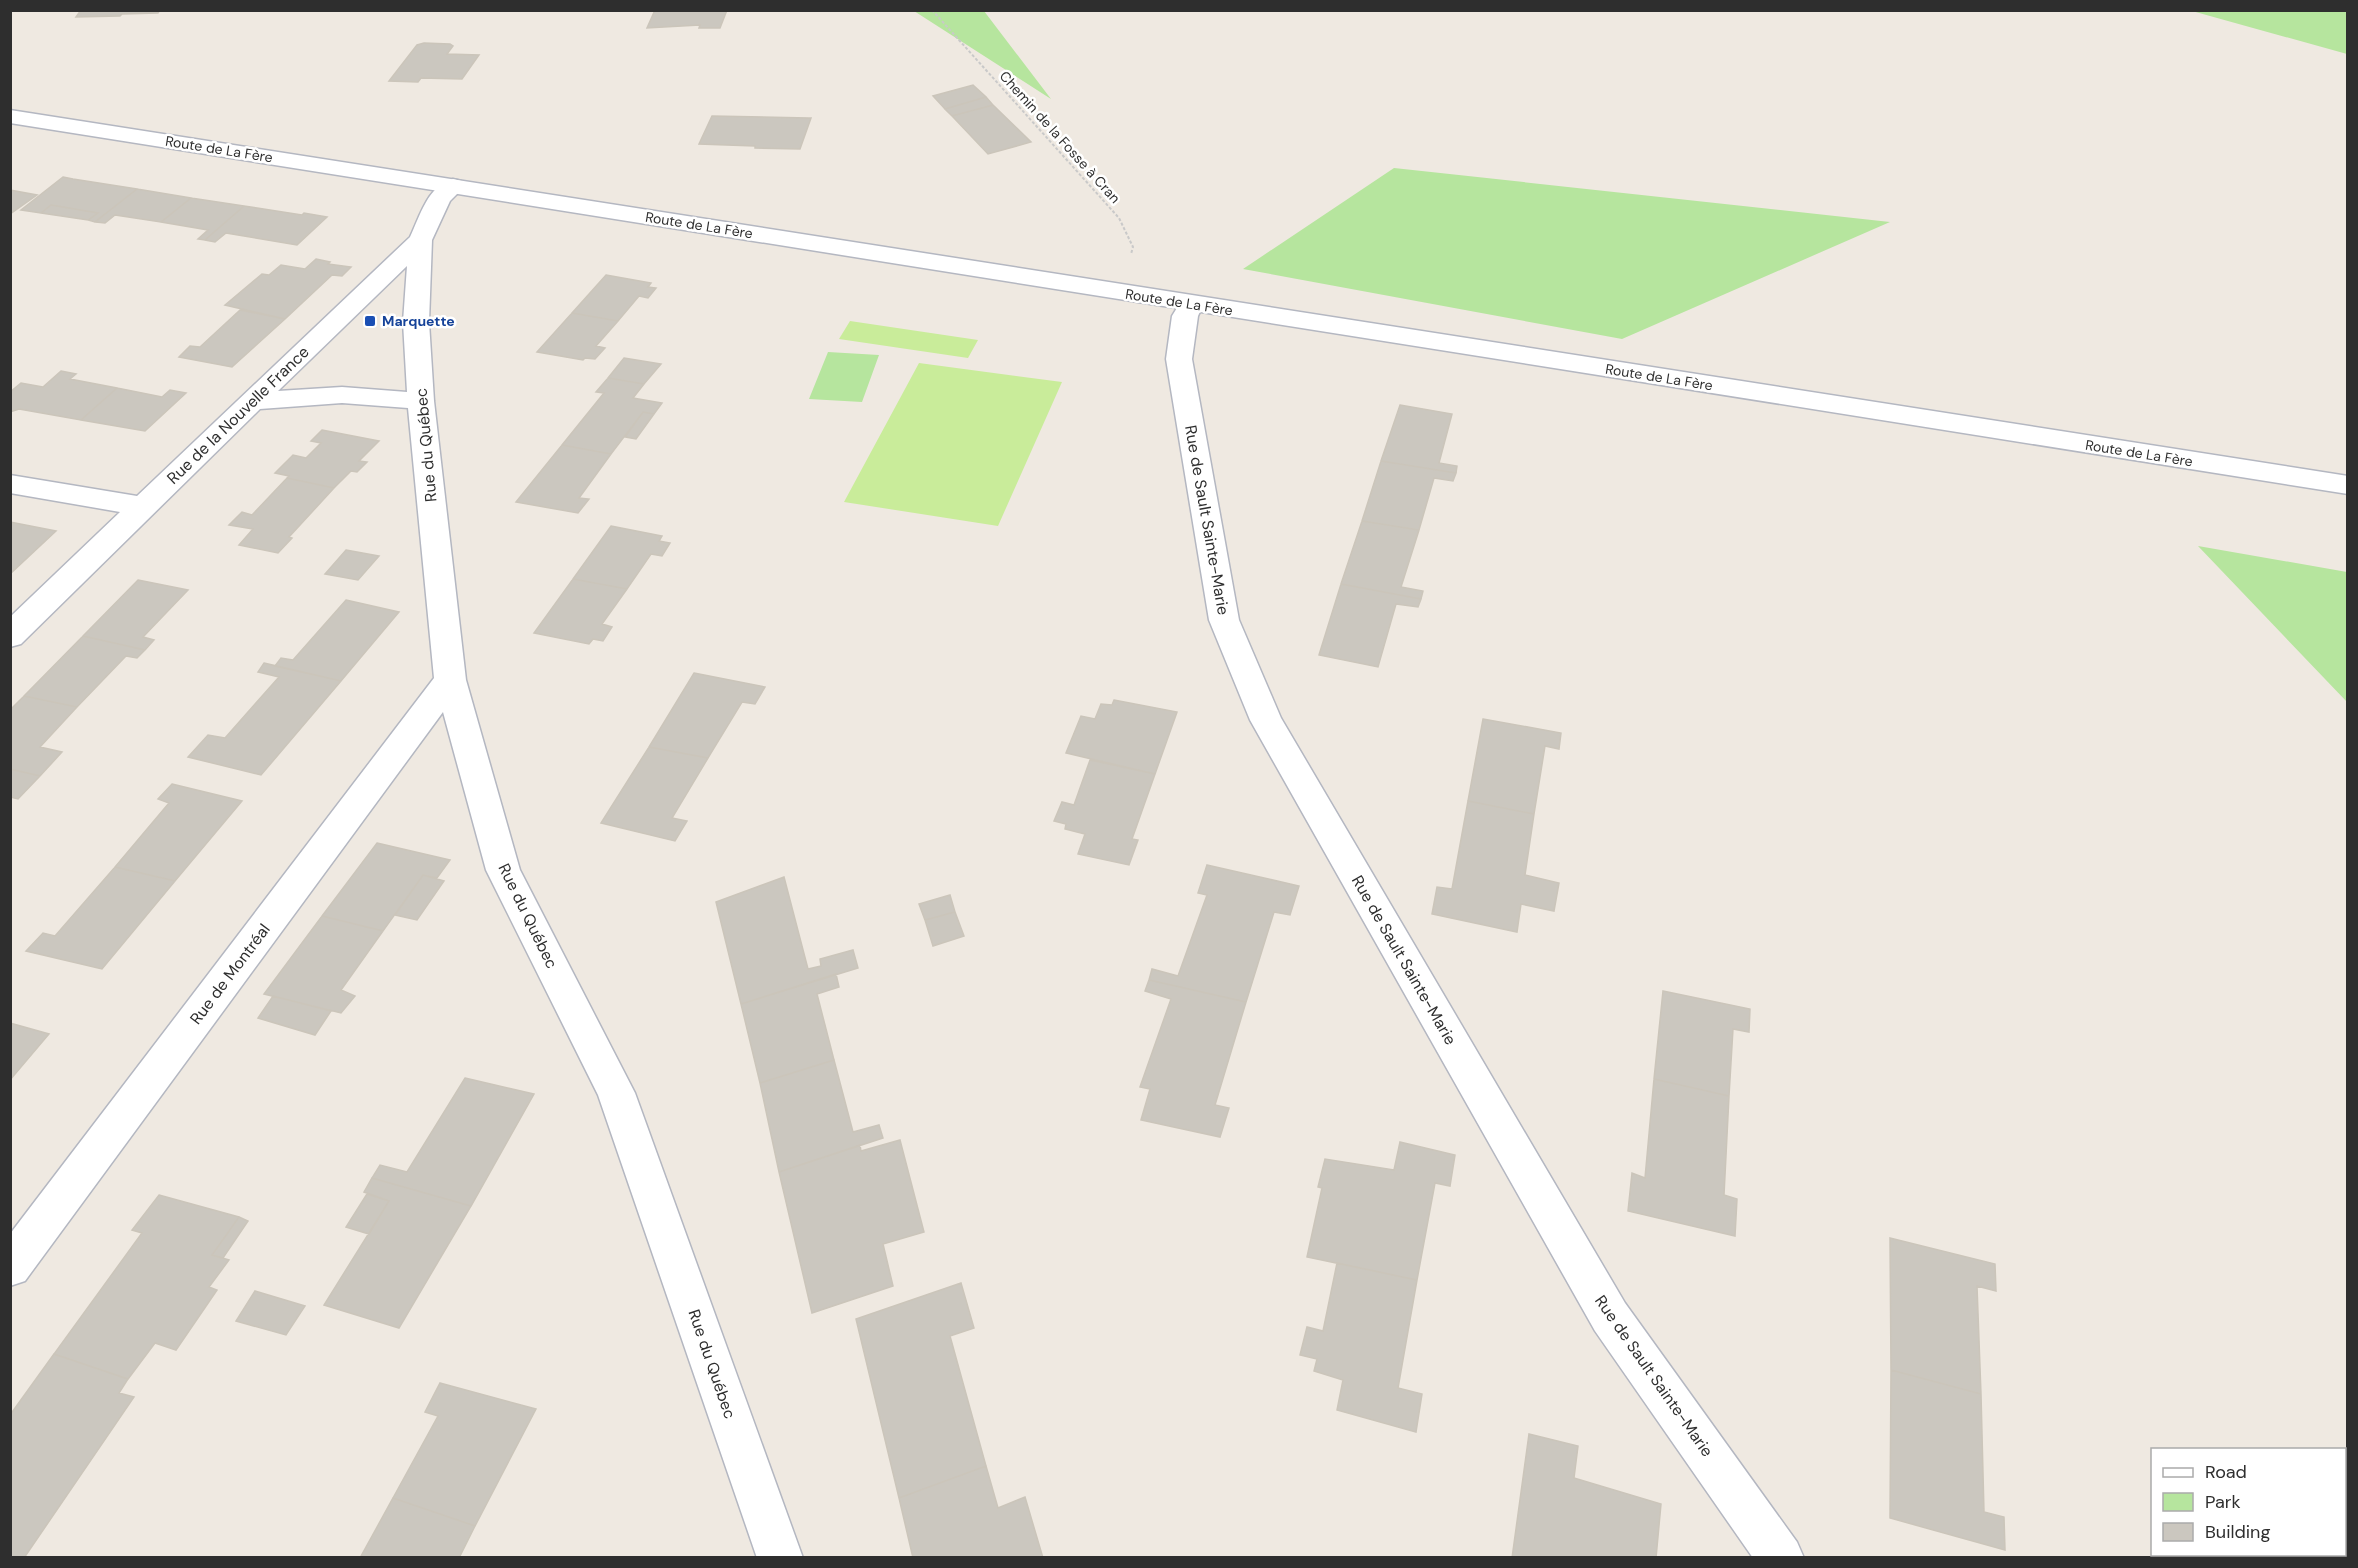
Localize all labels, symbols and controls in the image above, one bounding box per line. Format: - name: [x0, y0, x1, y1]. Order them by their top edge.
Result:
- street label: Chemin de la Fosse à Cran: [996, 67, 1124, 207]
- street label: Route de La Fère: [164, 132, 274, 166]
- street label: Route de La Fère: [644, 208, 754, 242]
- street label: Route de La Fère: [1124, 285, 1234, 319]
- place label: Marquette: [382, 312, 455, 330]
- marker: Marquette: [363, 314, 377, 328]
- street label: Rue de la Nouvelle France: [162, 342, 314, 488]
- street label: Route de La Fère: [1604, 360, 1714, 394]
- street label: Rue du Québec: [411, 387, 441, 503]
- street label: Rue de Sault Sainte-Marie: [1180, 423, 1234, 617]
- street label: Route de La Fère: [2084, 436, 2194, 470]
- street label: Rue du Québec: [493, 860, 563, 972]
- street label: Rue de Sault Sainte-Marie: [1347, 871, 1461, 1049]
- street label: Rue de Montréal: [185, 919, 275, 1029]
- street label: Rue de Sault Sainte-Marie: [1590, 1291, 1718, 1461]
- street label: Rue du Québec: [683, 1307, 741, 1421]
- legend: [2151, 1448, 2346, 1556]
- text: Road: [2205, 1460, 2247, 1484]
- text: Park: [2205, 1490, 2241, 1514]
- text: Building: [2205, 1520, 2270, 1544]

